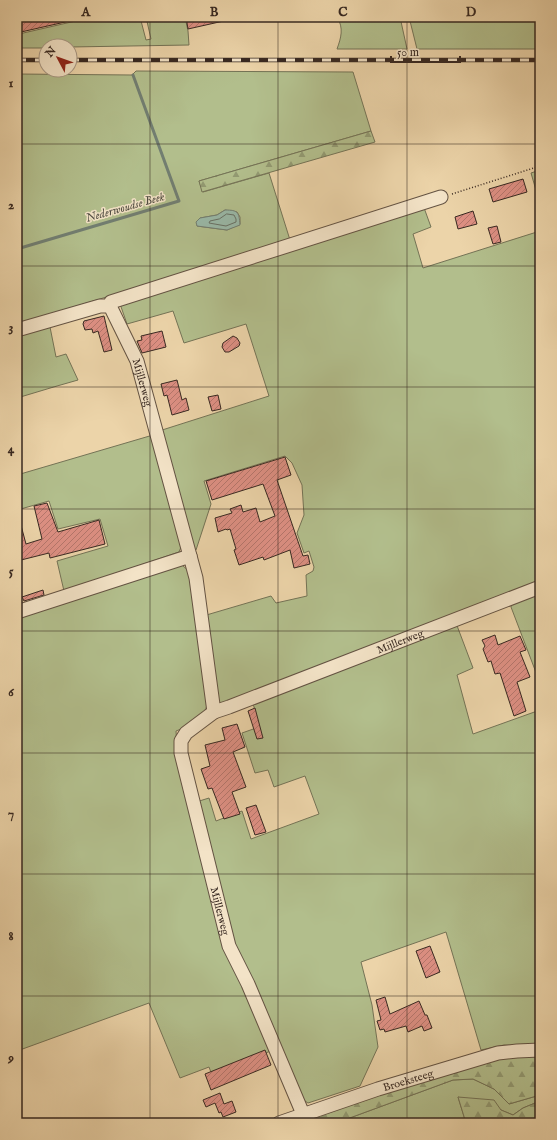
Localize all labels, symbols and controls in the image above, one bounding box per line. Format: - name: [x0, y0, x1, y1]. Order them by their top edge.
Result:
- text: A: [81, 4, 92, 21]
- text: B: [210, 4, 219, 21]
- text: C: [338, 4, 348, 21]
- text: D: [466, 4, 477, 21]
- north arrow: [38, 38, 78, 78]
- scale bar: [391, 38, 460, 64]
- text: N: [42, 44, 60, 61]
- text: 50 m: [397, 45, 419, 60]
- text: 1: [9, 75, 14, 92]
- water label: Nederwoudse Beek: [84, 189, 166, 226]
- text: 2: [8, 197, 14, 214]
- text: 3: [9, 319, 14, 336]
- street label: Mijllerweg: [129, 357, 155, 409]
- text: 4: [8, 441, 15, 458]
- text: 5: [9, 563, 14, 580]
- street label: Mijllerweg: [375, 626, 427, 657]
- text: 6: [8, 684, 14, 701]
- text: 7: [8, 806, 14, 823]
- street label: Mijllerweg: [207, 886, 232, 938]
- text: 8: [8, 928, 14, 945]
- text: 9: [7, 1050, 14, 1067]
- street label: Broeksteeg: [381, 1066, 436, 1095]

